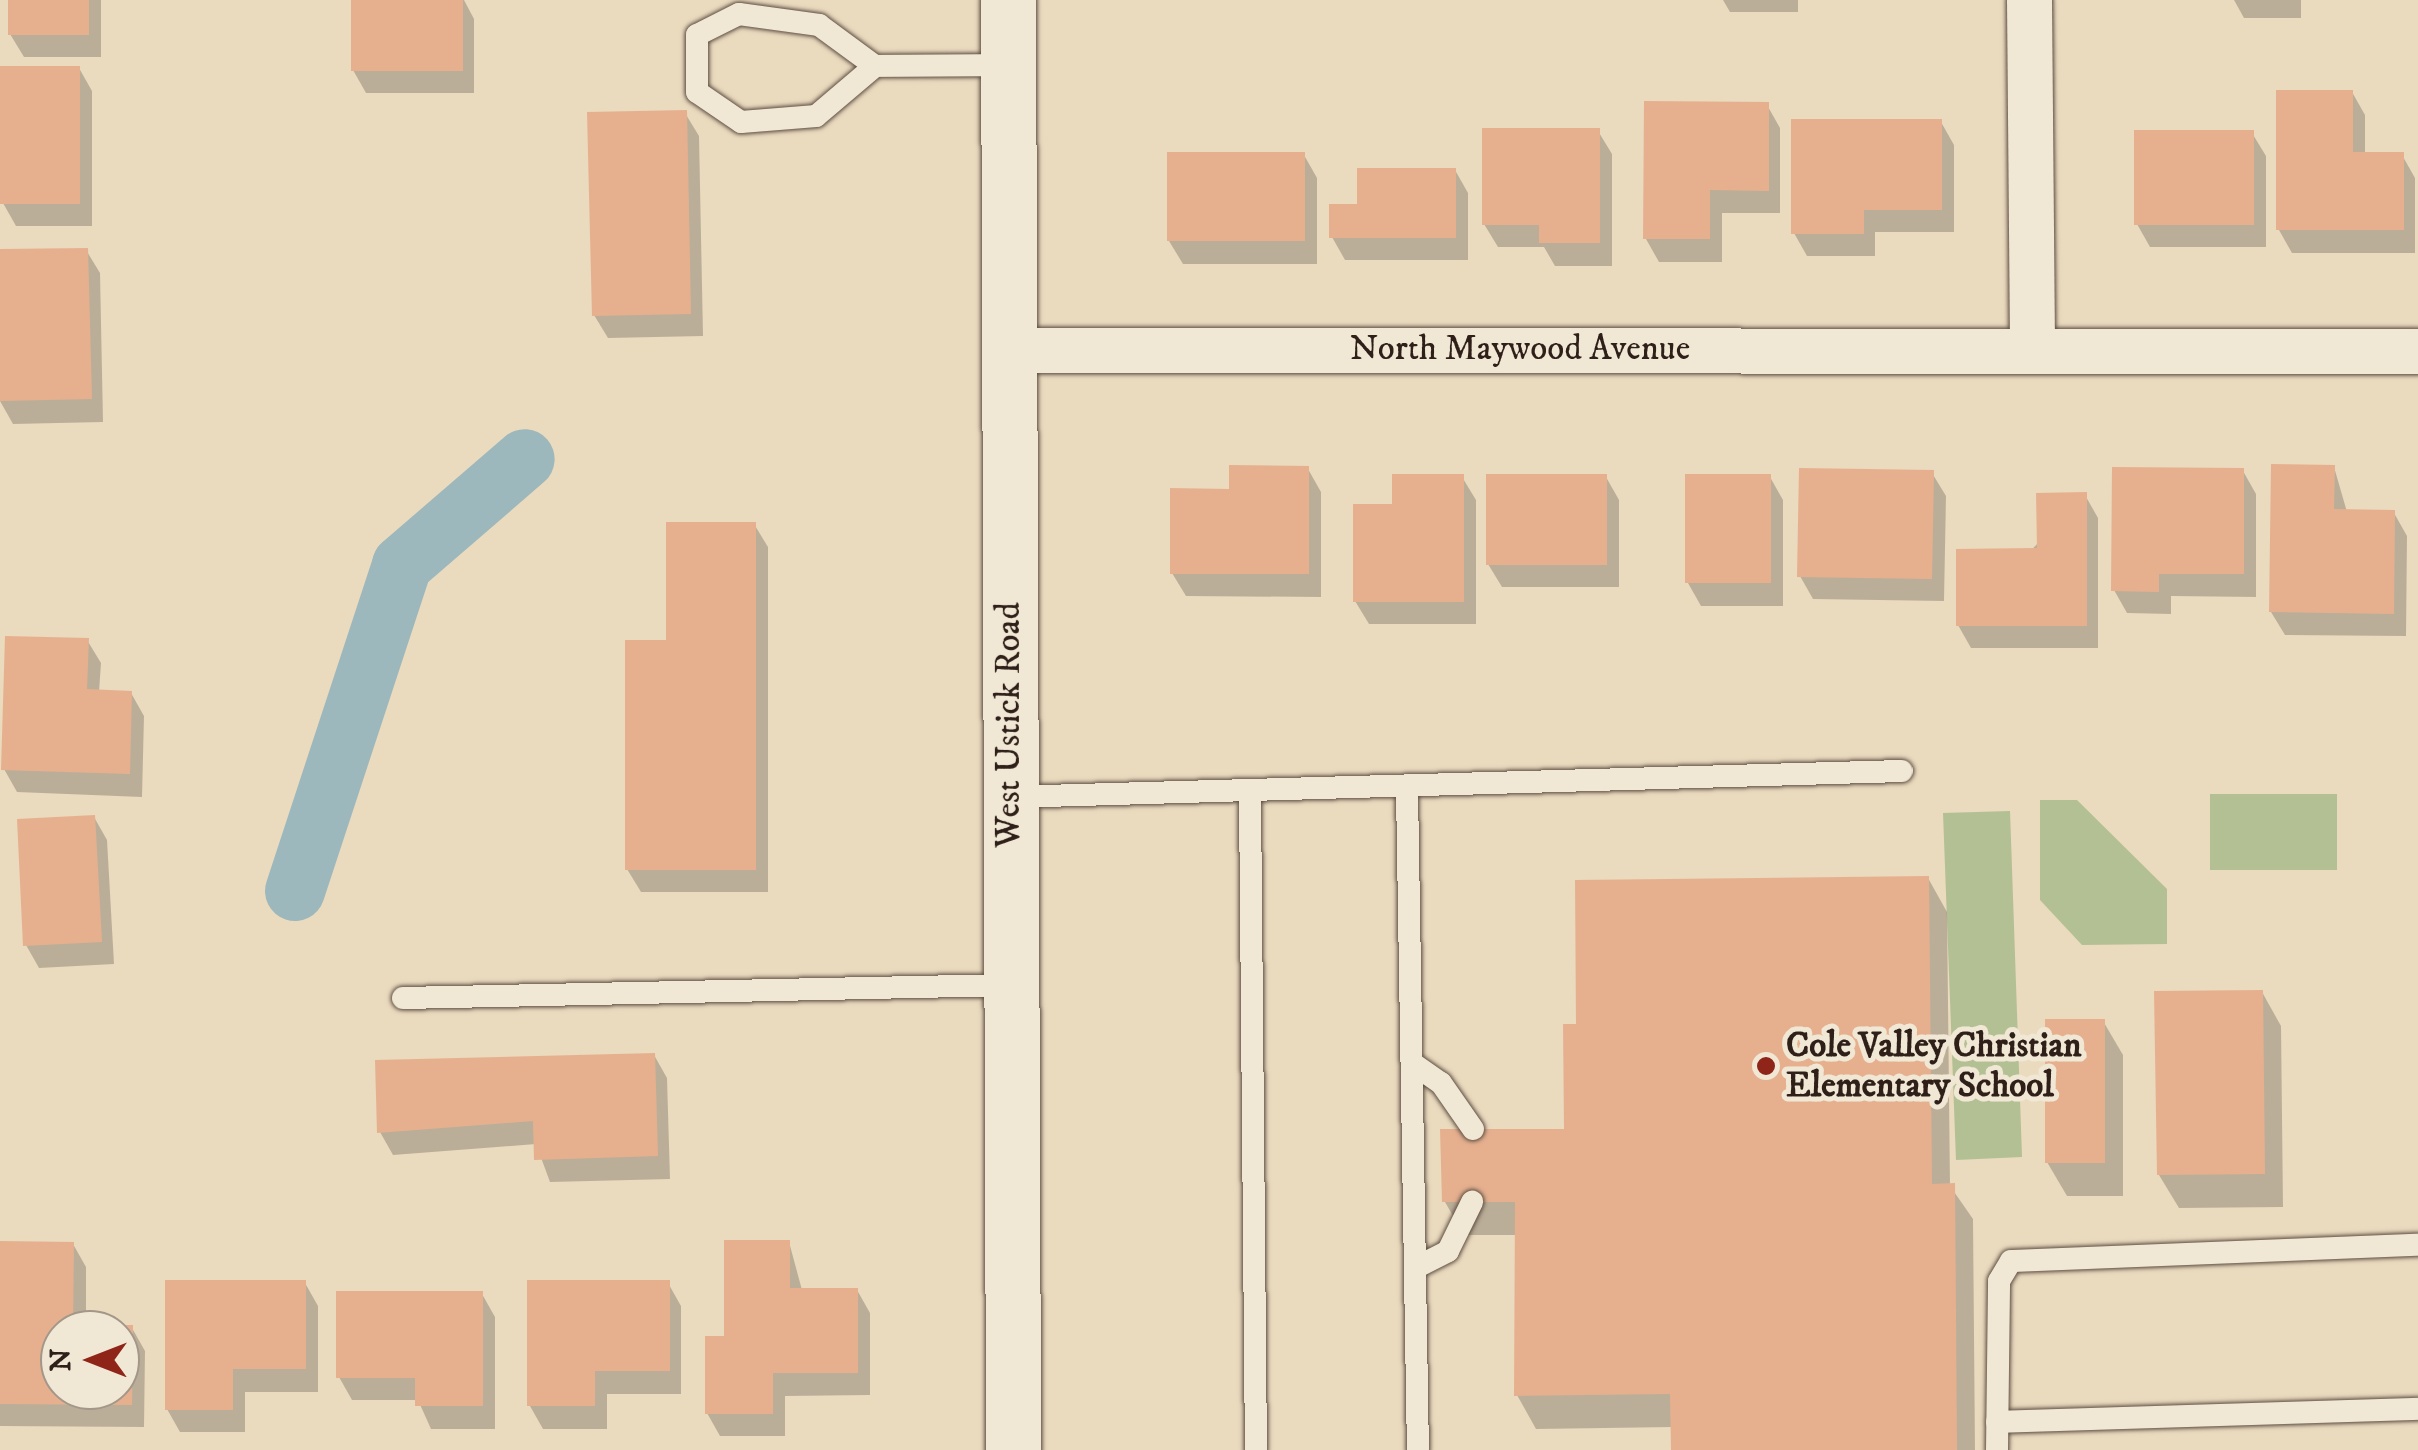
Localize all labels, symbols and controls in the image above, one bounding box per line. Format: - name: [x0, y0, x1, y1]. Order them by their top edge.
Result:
- street label: North Maywood Avenue: [1350, 328, 1690, 370]
- street label: West Ustick Road: [988, 602, 1030, 848]
- place label: Cole Valley Christian Elementary School: [1786, 1025, 2082, 1107]
- marker: Cole Valley Christian Elementary School: [1755, 1055, 1777, 1077]
- north arrow: [40, 1310, 140, 1410]
- text: N: [44, 1349, 79, 1372]

